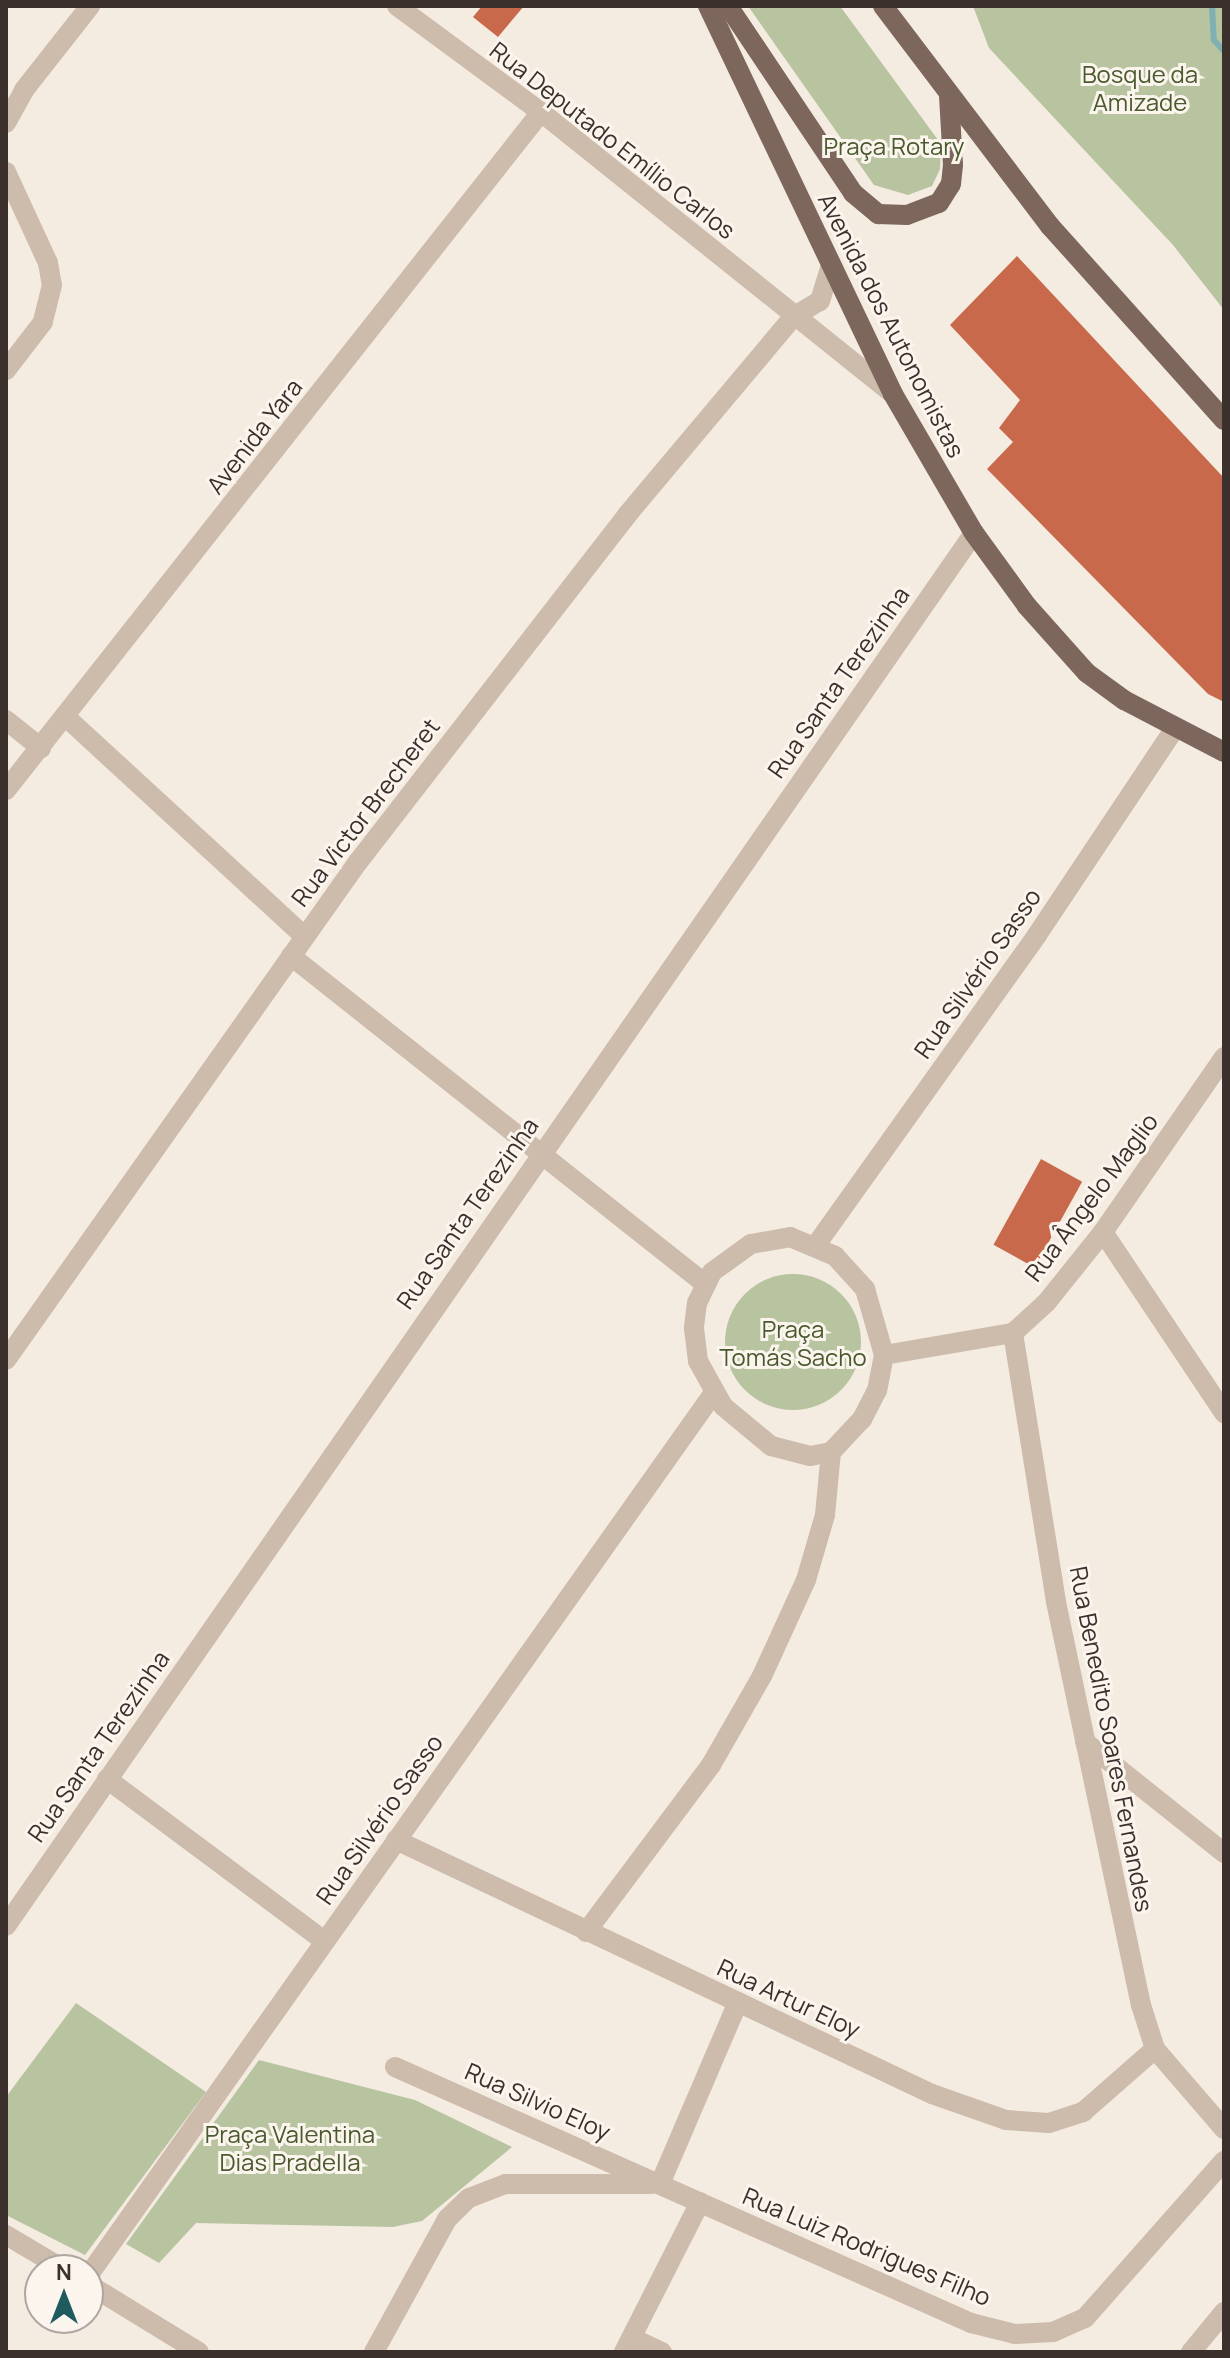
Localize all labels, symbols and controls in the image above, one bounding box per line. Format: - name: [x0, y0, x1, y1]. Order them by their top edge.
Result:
- street label: Rua Deputado Emílio Carlos: [485, 35, 741, 245]
- park label: Bosque da Amizade: [1082, 60, 1198, 116]
- park label: Praça Rotary: [824, 132, 964, 160]
- street label: Avenida dos Autonomistas: [813, 188, 971, 462]
- street label: Avenida Yara: [200, 373, 308, 499]
- street label: Rua Santa Terezinha: [761, 581, 915, 783]
- street label: Rua Victor Brecheret: [285, 712, 445, 912]
- street label: Rua Silvério Sasso: [908, 883, 1046, 1063]
- street label: Rua Ângelo Maglio: [1018, 1107, 1164, 1287]
- street label: Rua Santa Terezinha: [390, 1112, 544, 1314]
- park label: Praça Tomás Sacho: [719, 1315, 867, 1371]
- street label: Rua Benedito Soares Fernandes: [1064, 1564, 1160, 1914]
- street label: Rua Santa Terezinha: [21, 1645, 175, 1847]
- street label: Rua Silvério Sasso: [310, 1729, 448, 1909]
- street label: Rua Artur Eloy: [713, 1952, 865, 2044]
- street label: Rua Silvio Eloy: [461, 2056, 615, 2146]
- park label: Praça Valentina Dias Pradella: [205, 2120, 375, 2176]
- street label: Rua Luiz Rodrigues Filho: [739, 2181, 995, 2311]
- north arrow: [24, 2254, 104, 2334]
- text: N: [56, 2257, 72, 2287]

